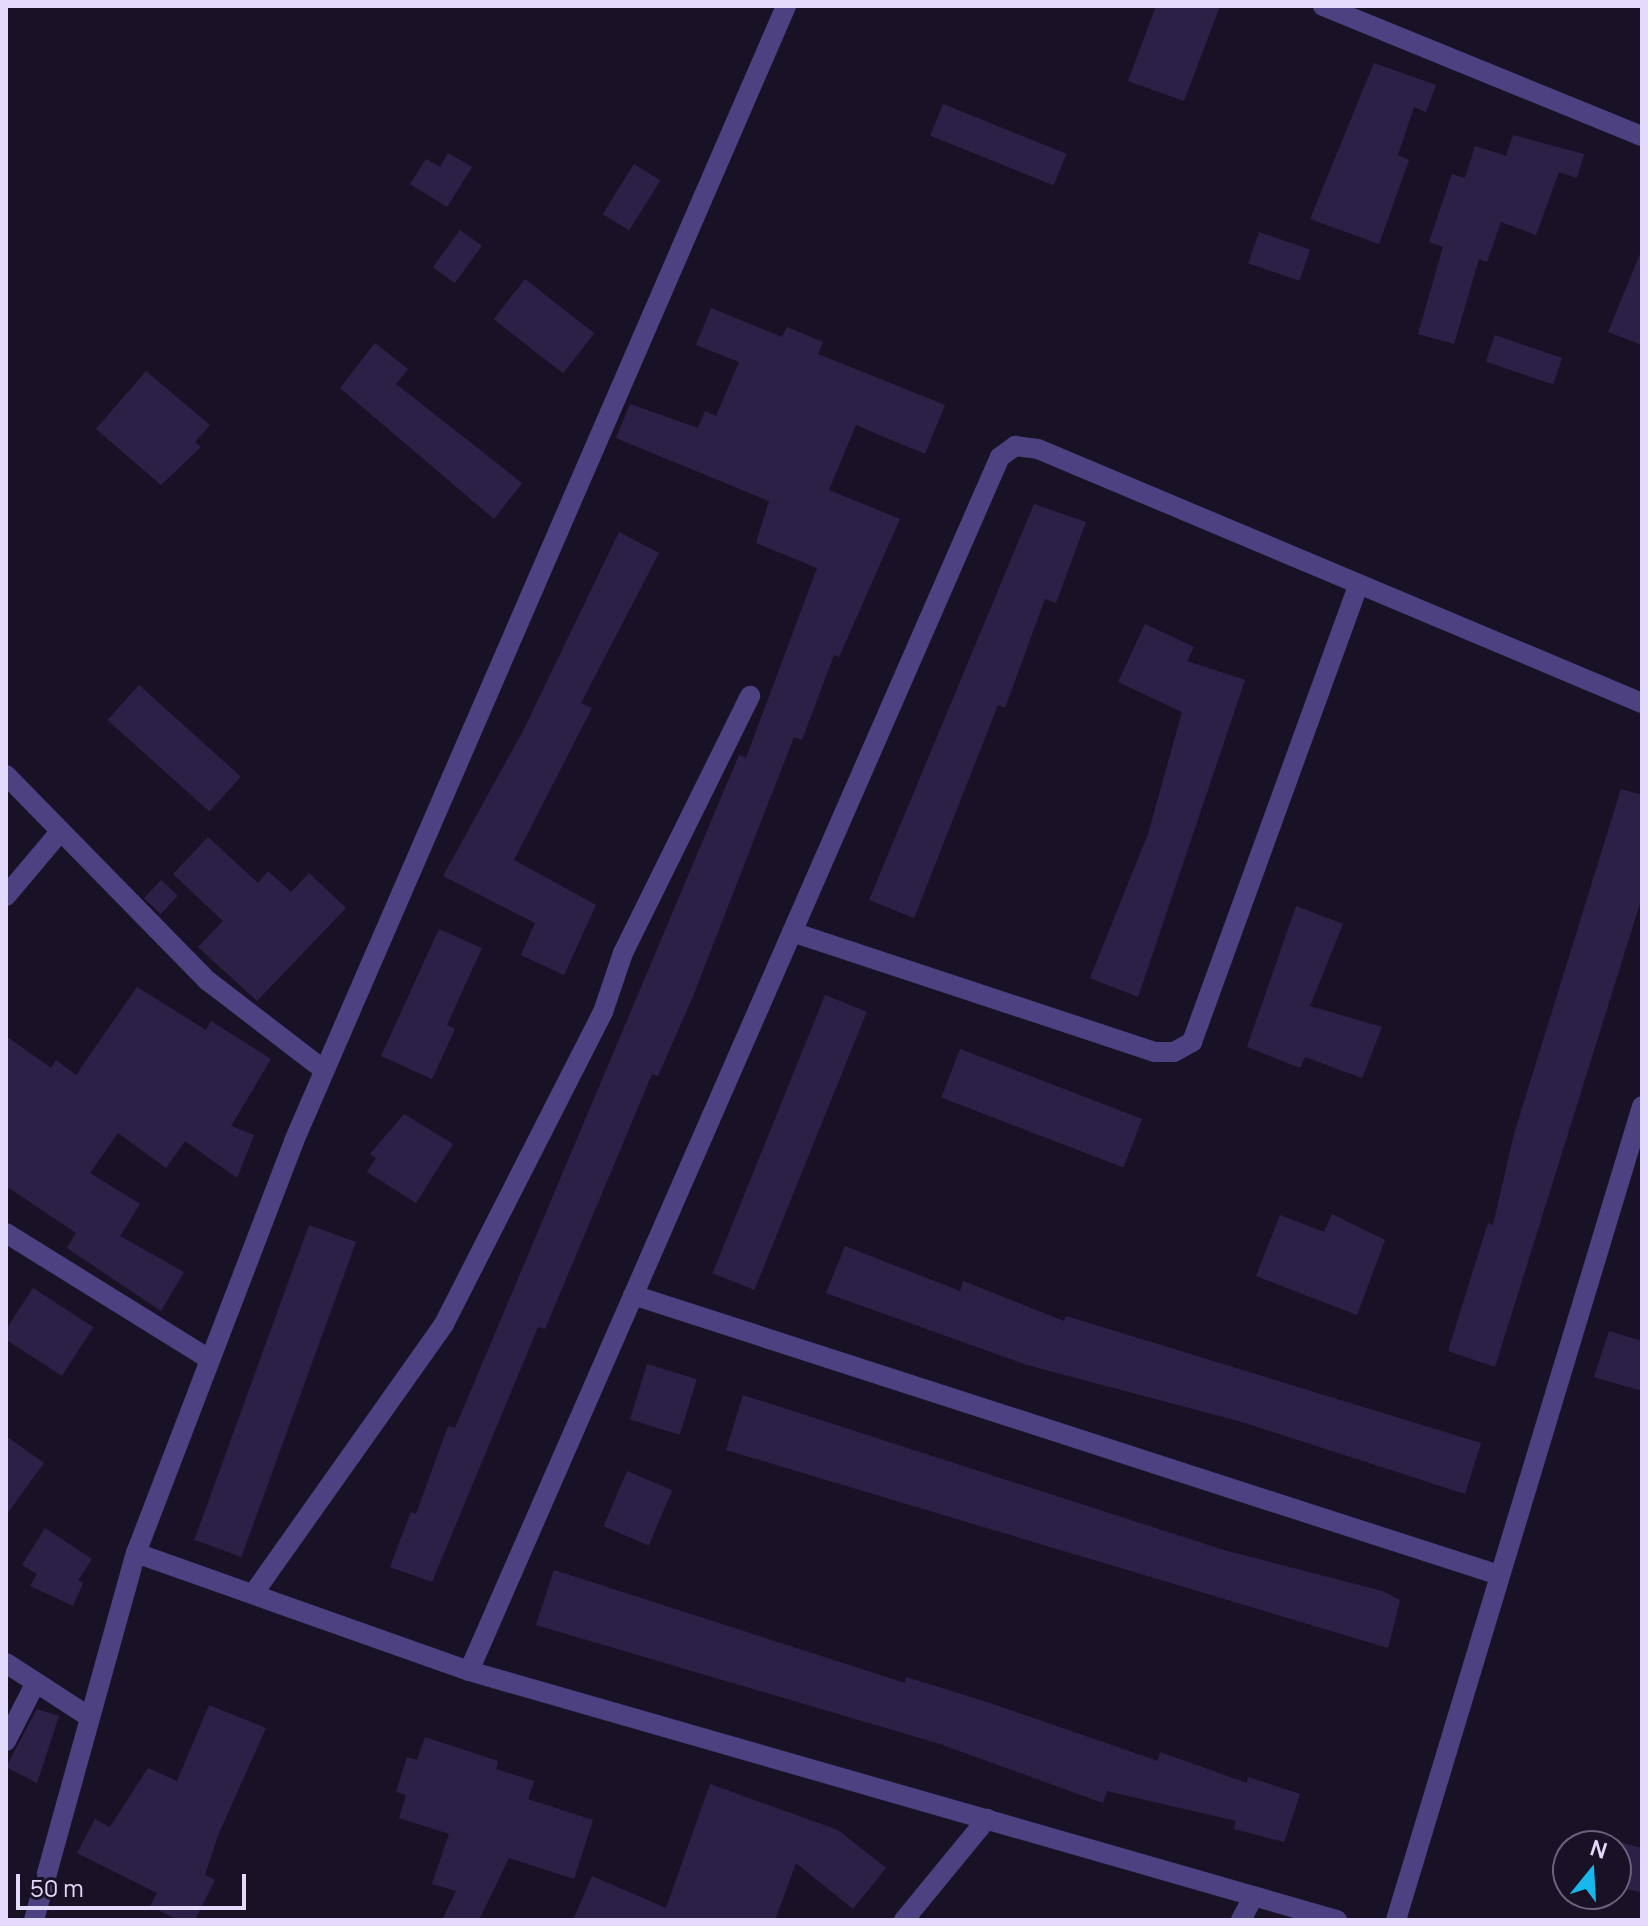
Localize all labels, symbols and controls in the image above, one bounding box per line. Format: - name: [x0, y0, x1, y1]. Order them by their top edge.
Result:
- north arrow: [1552, 1830, 1632, 1910]
- text: N: [1587, 1832, 1611, 1866]
- scale bar: [20, 1858, 250, 1908]
- text: 50 m: [30, 1871, 84, 1904]

